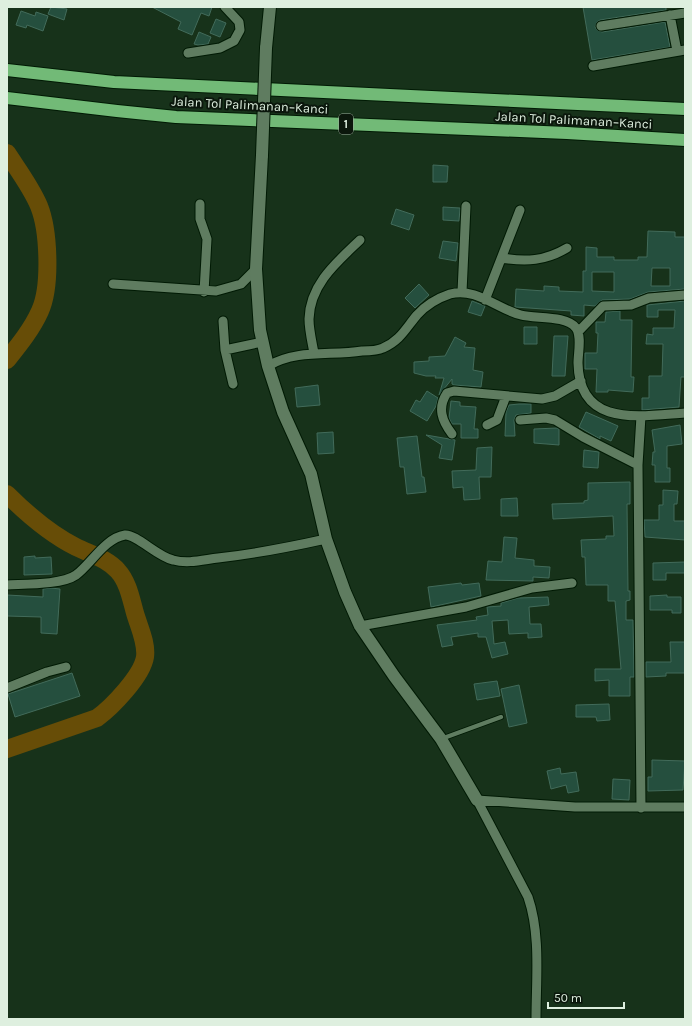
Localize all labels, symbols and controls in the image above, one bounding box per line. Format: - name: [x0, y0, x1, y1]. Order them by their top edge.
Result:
- street label: Jalan Tol Palimanan–Kanci: [171, 93, 329, 117]
- street label: Jalan Tol Palimanan–Kanci: [495, 108, 653, 132]
- road number: 1: [339, 114, 353, 134]
- scale bar: [548, 984, 624, 1010]
- text: 50 m: [554, 991, 582, 1005]

